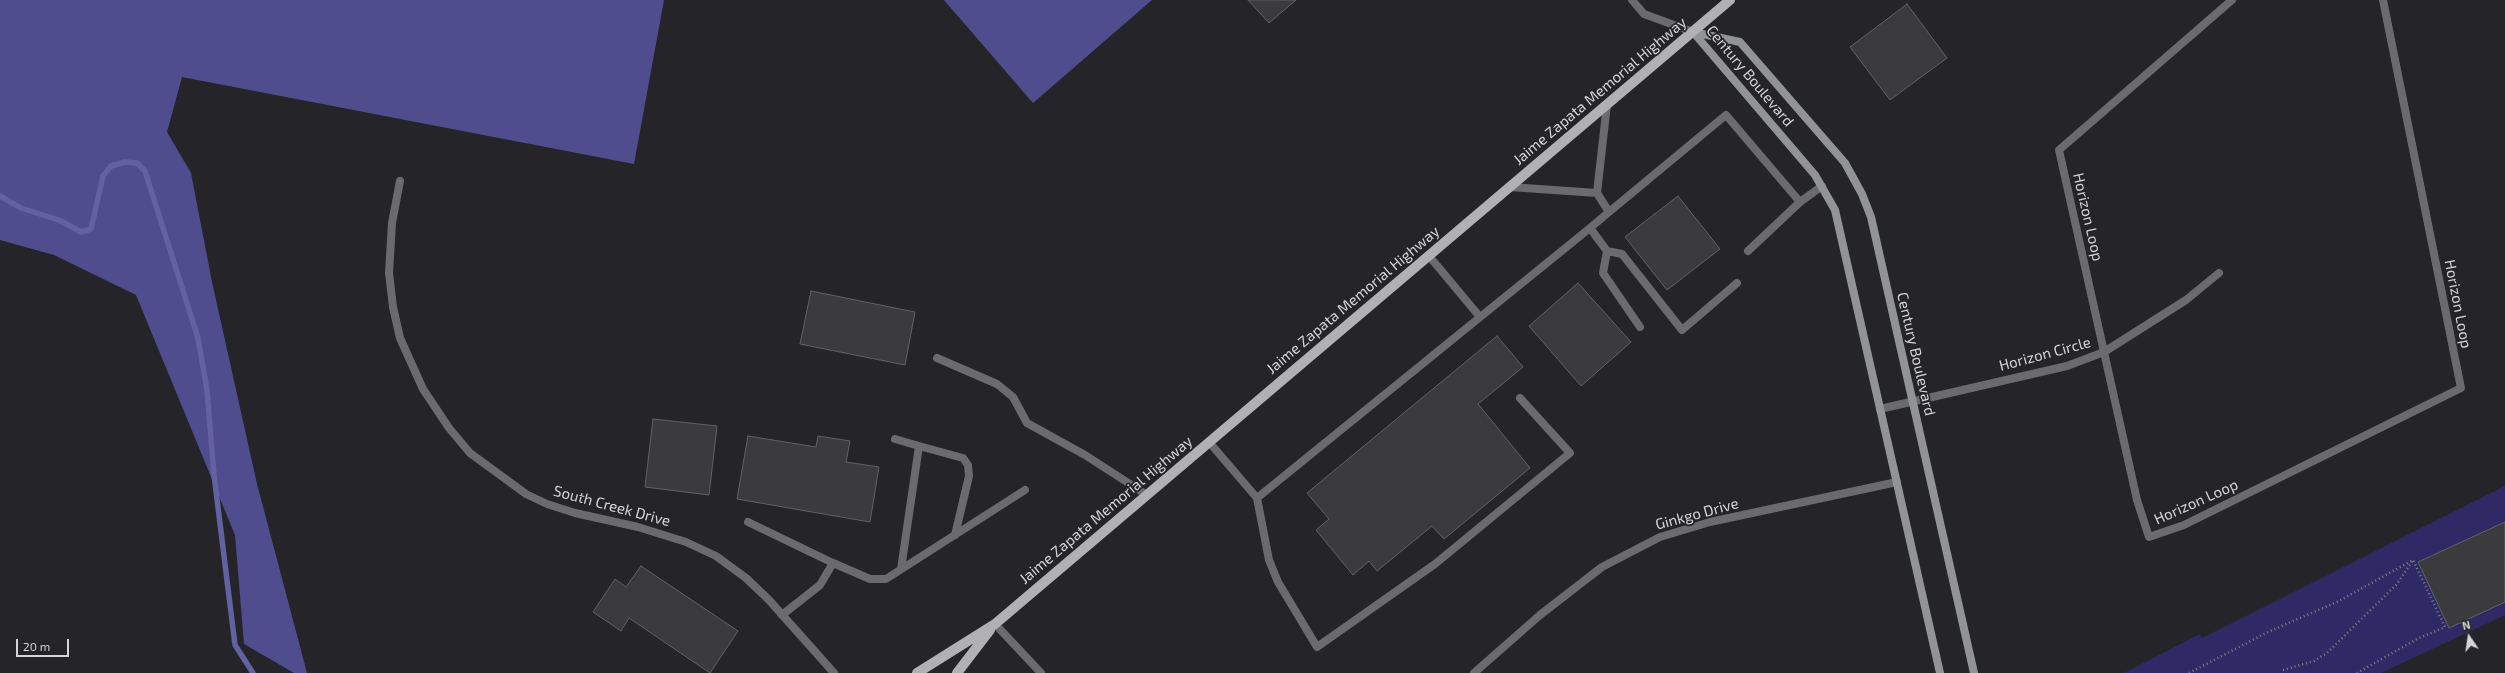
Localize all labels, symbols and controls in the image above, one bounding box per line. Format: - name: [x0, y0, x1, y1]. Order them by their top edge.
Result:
- street label: Jaime Zapata Memorial Highway: [1510, 13, 1690, 169]
- street label: Century Boulevard: [1703, 22, 1797, 130]
- street label: Horizon Loop: [2069, 171, 2107, 263]
- street label: Jaime Zapata Memorial Highway: [1263, 222, 1443, 378]
- street label: Horizon Loop: [2441, 258, 2475, 350]
- street label: Century Boulevard: [1893, 290, 1939, 418]
- street label: Horizon Circle: [1997, 333, 2093, 375]
- street label: Jaime Zapata Memorial Highway: [1016, 432, 1196, 588]
- street label: Horizon Loop: [2151, 475, 2241, 529]
- street label: South Creek Drive: [552, 482, 672, 530]
- street label: Ginkgo Drive: [1653, 494, 1741, 534]
- north arrow: [2449, 617, 2489, 657]
- text: N: [2461, 618, 2472, 632]
- scale bar: [18, 631, 71, 657]
- text: 20 m: [23, 639, 50, 653]

